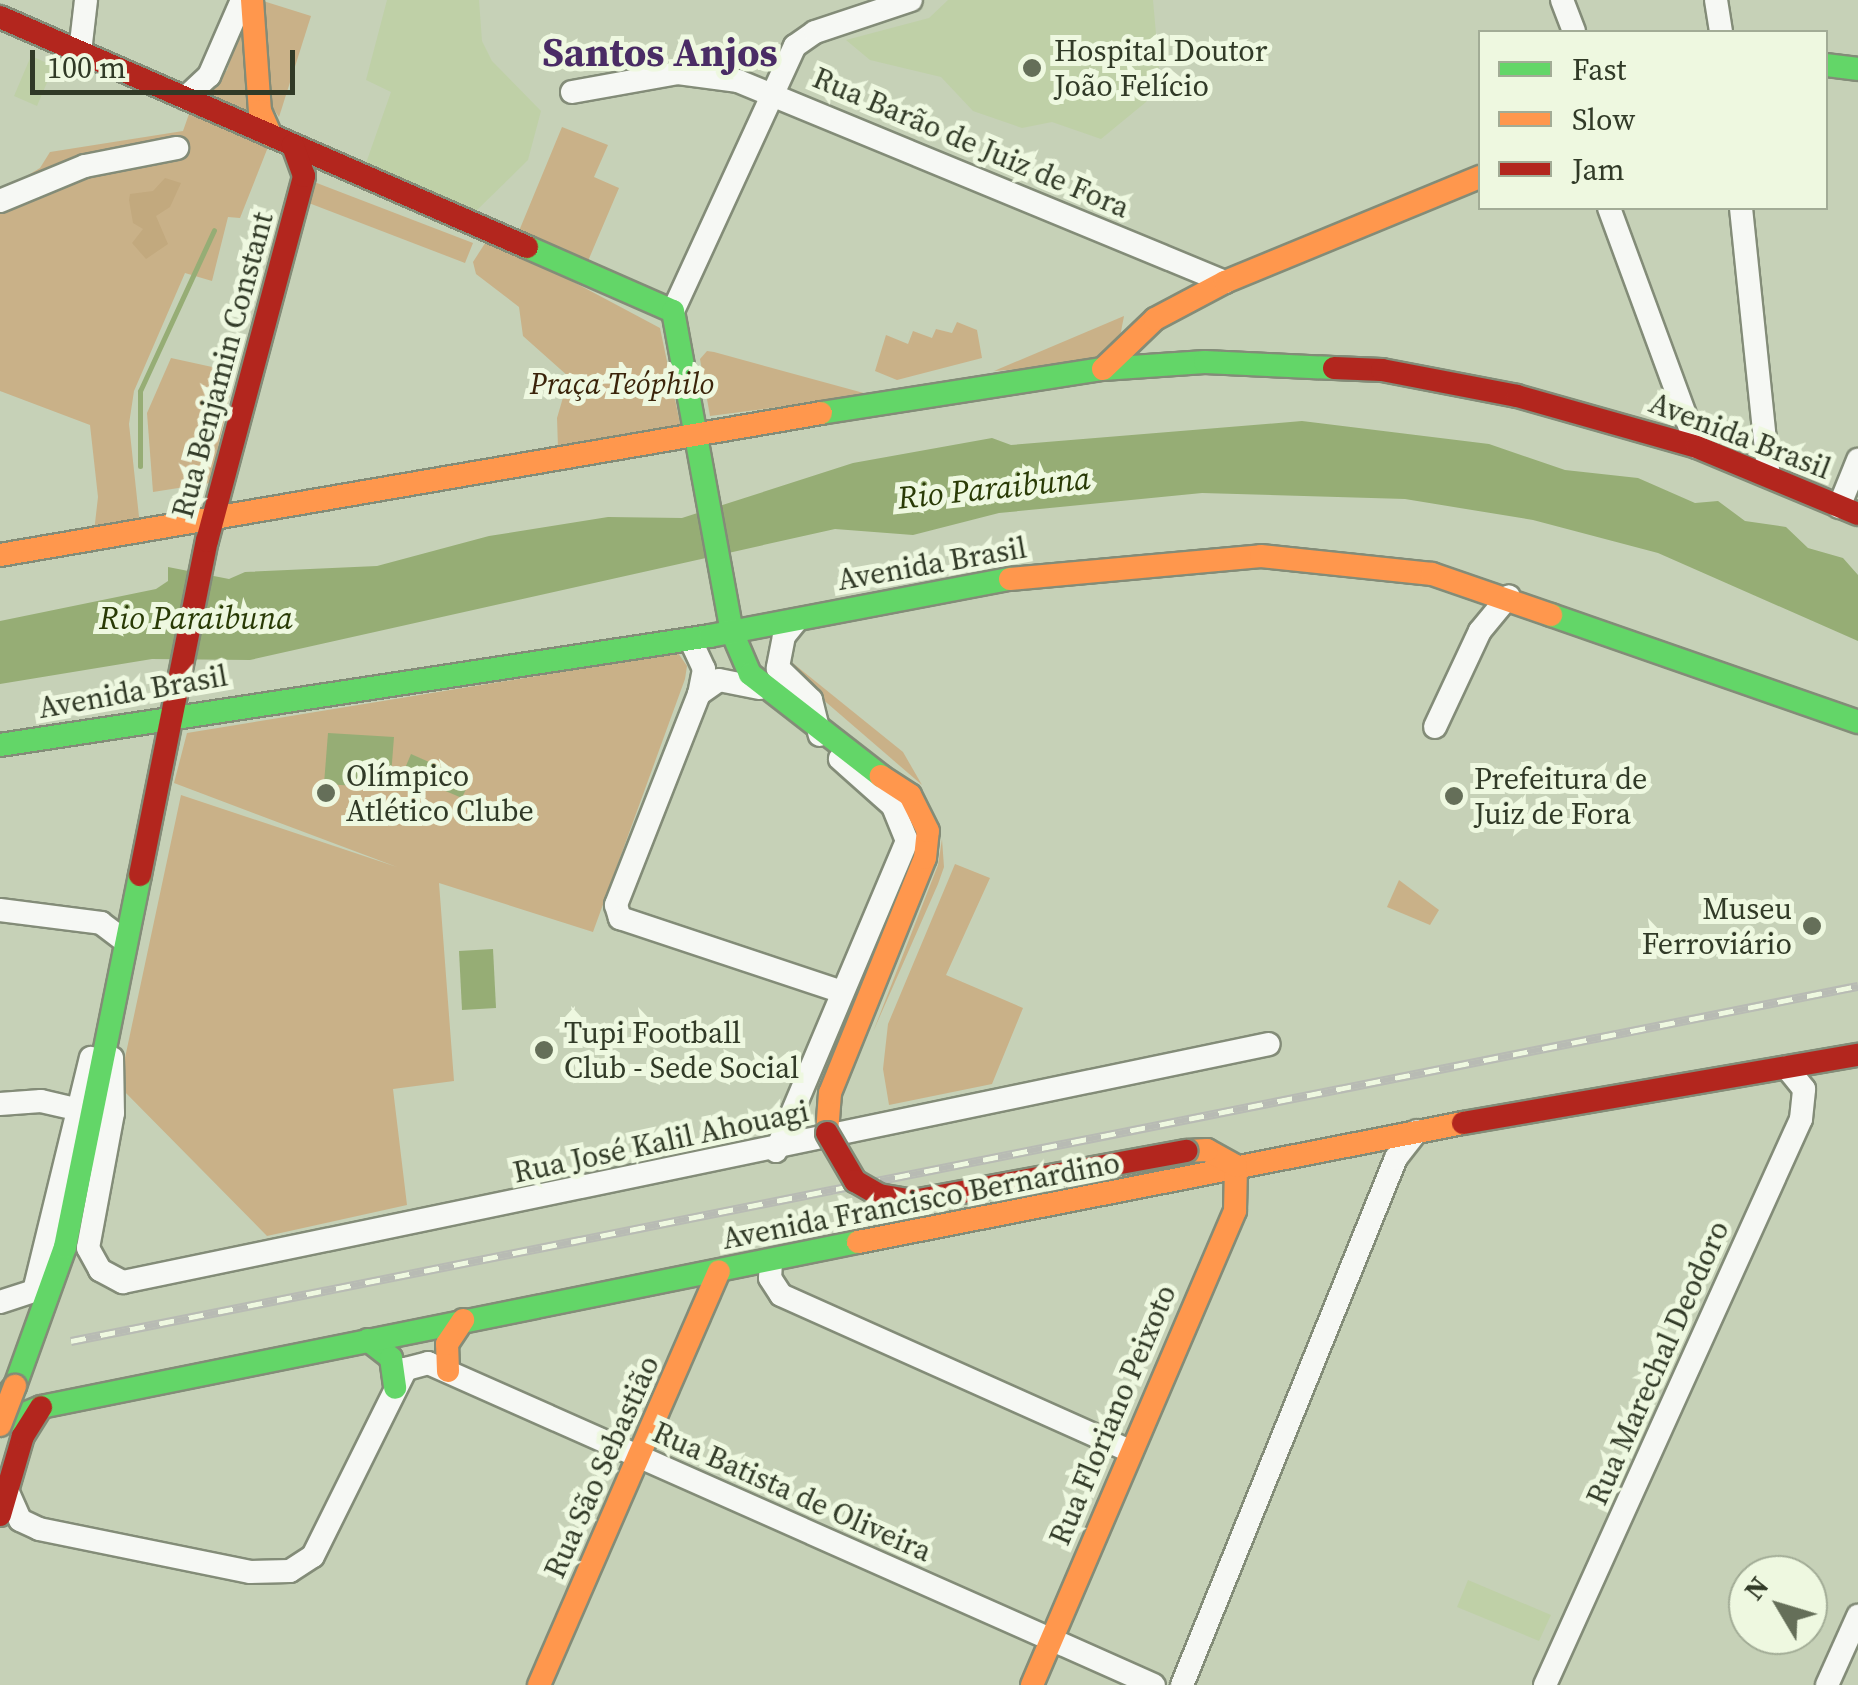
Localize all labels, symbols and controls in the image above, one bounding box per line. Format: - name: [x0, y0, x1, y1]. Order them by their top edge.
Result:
- district label: Santos Anjos: [542, 28, 778, 76]
- scale bar: [35, 30, 300, 92]
- legend: [1478, 30, 1828, 210]
- place label: Hospital Doutor João Felício: [1054, 33, 1267, 104]
- text: 100 m: [47, 47, 126, 88]
- text: Fast: [1572, 49, 1626, 90]
- marker: Hospital Doutor João Felício: [1019, 55, 1045, 81]
- street label: Rua Barão de Juiz de Fora: [807, 60, 1135, 226]
- text: Slow: [1572, 99, 1635, 140]
- text: Jam: [1572, 149, 1625, 190]
- street label: Rua Benjamin Constant: [165, 208, 281, 522]
- park label: Praça Teóphilo: [530, 366, 714, 402]
- street label: Avenida Brasil: [1644, 385, 1836, 487]
- water label: Rio Paraibuna: [896, 459, 1092, 517]
- street label: Avenida Brasil: [835, 530, 1029, 598]
- water label: Rio Paraibuna: [99, 599, 293, 637]
- street label: Avenida Brasil: [36, 658, 230, 726]
- place label: Olímpico Atlético Clube: [346, 758, 534, 828]
- place label: Prefeitura de Juiz de Fora: [1474, 761, 1647, 832]
- marker: Olímpico Atlético Clube: [315, 782, 337, 804]
- marker: Prefeitura de Juiz de Fora: [1443, 785, 1465, 807]
- place label: Museu Ferroviário: [1642, 891, 1792, 962]
- marker: Museu Ferroviário: [1801, 915, 1823, 937]
- place label: Tupi Football Club - Sede Social: [564, 1015, 799, 1086]
- marker: Tupi Football Club - Sede Social: [533, 1039, 555, 1061]
- street label: Rua José Kalil Ahouagi: [510, 1093, 812, 1191]
- street label: Avenida Francisco Bernardino: [719, 1145, 1123, 1257]
- street label: Rua Marechal Deodoro: [1579, 1215, 1737, 1511]
- street label: Rua Floriano Peixoto: [1042, 1280, 1184, 1550]
- street label: Rua São Sebastião: [537, 1350, 667, 1584]
- street label: Rua Batista de Oliveira: [647, 1414, 937, 1570]
- north arrow: [1728, 1555, 1828, 1655]
- text: N: [1735, 1568, 1777, 1607]

